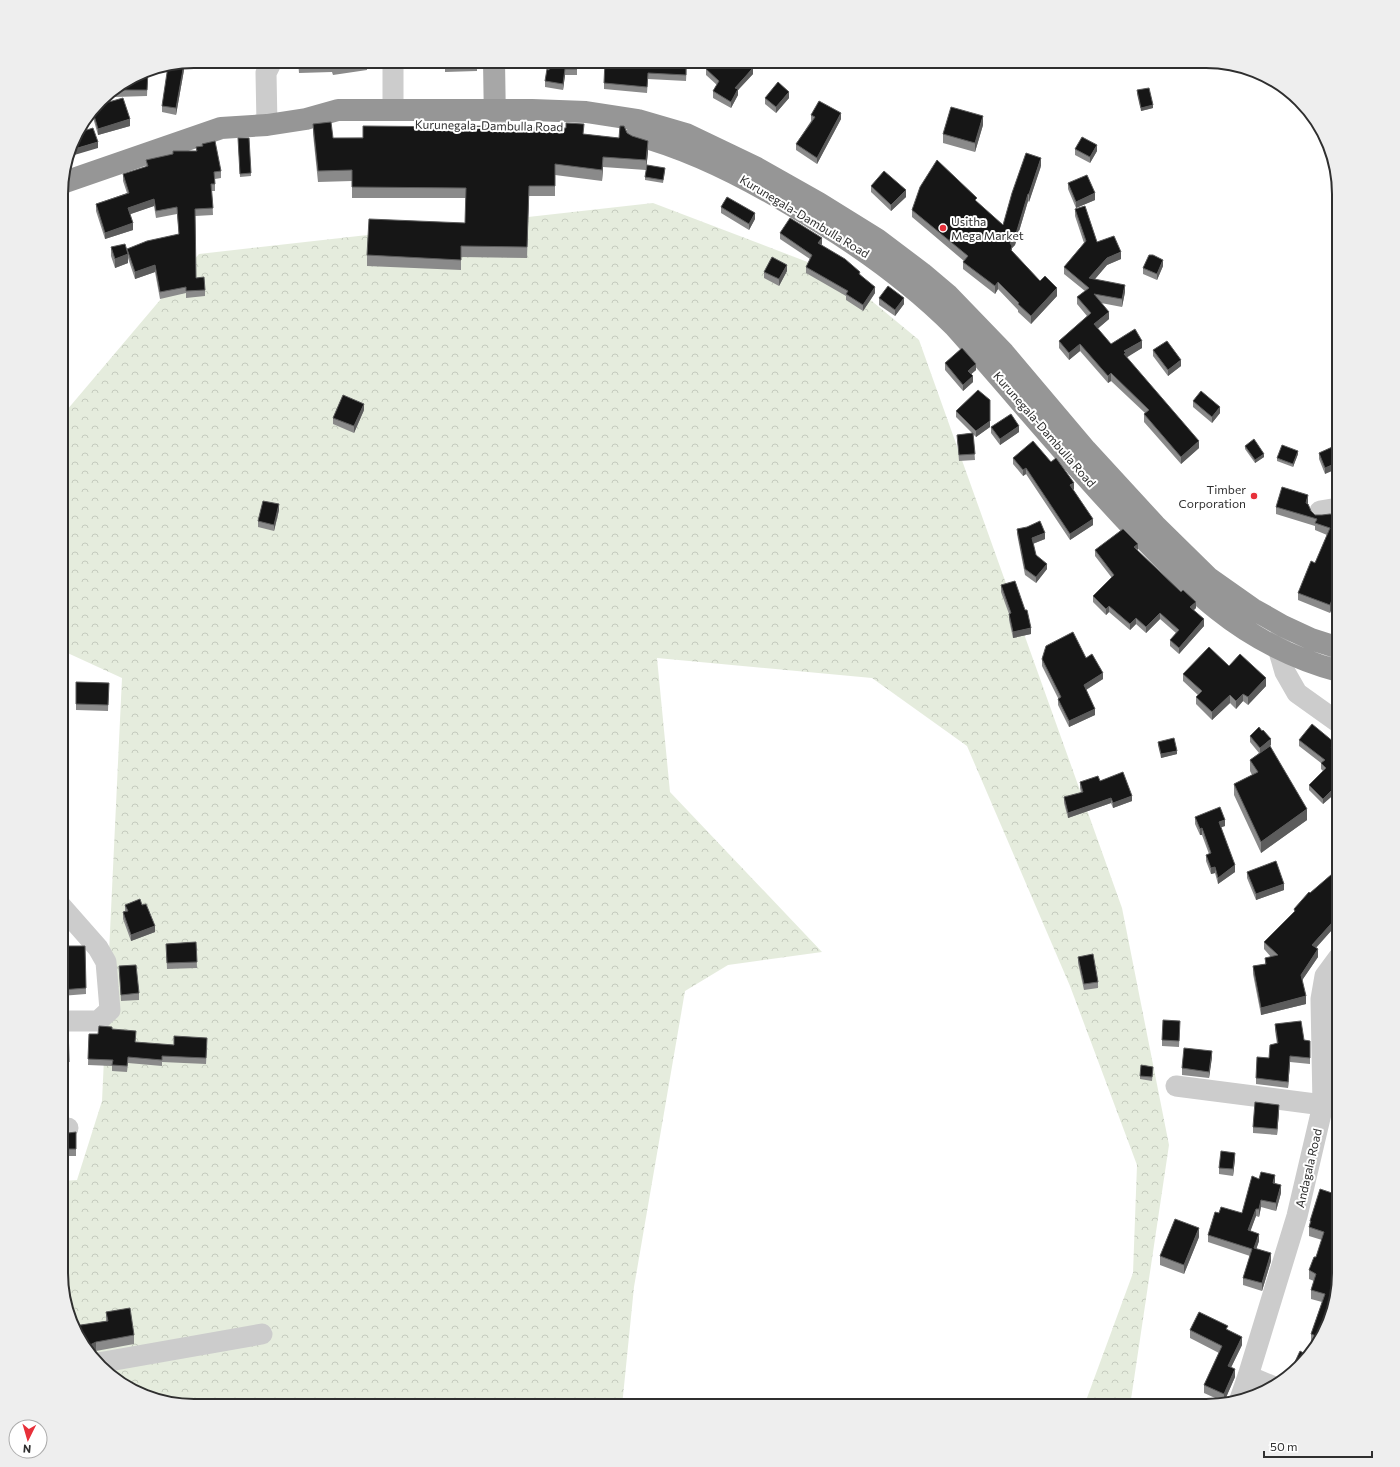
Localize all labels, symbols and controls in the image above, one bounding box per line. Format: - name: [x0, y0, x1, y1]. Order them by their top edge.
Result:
- street label: Kurunegala-Dambulla Road: [415, 117, 563, 133]
- street label: Kurunegala-Dambulla Road: [738, 172, 872, 260]
- place label: Usitha Mega Market: [951, 214, 1024, 242]
- marker: Usitha Mega Market: [938, 223, 948, 233]
- street label: Kurunegala-Dambulla Road: [991, 368, 1099, 490]
- place label: Timber Corporation: [1179, 482, 1246, 510]
- marker: Timber Corporation: [1249, 491, 1259, 501]
- street label: Andagala Road: [1292, 1127, 1324, 1209]
- north arrow: [8, 1419, 48, 1459]
- scale bar: [1264, 1433, 1372, 1459]
- text: 50 m: [1270, 1439, 1298, 1453]
- text: N: [22, 1443, 32, 1456]

